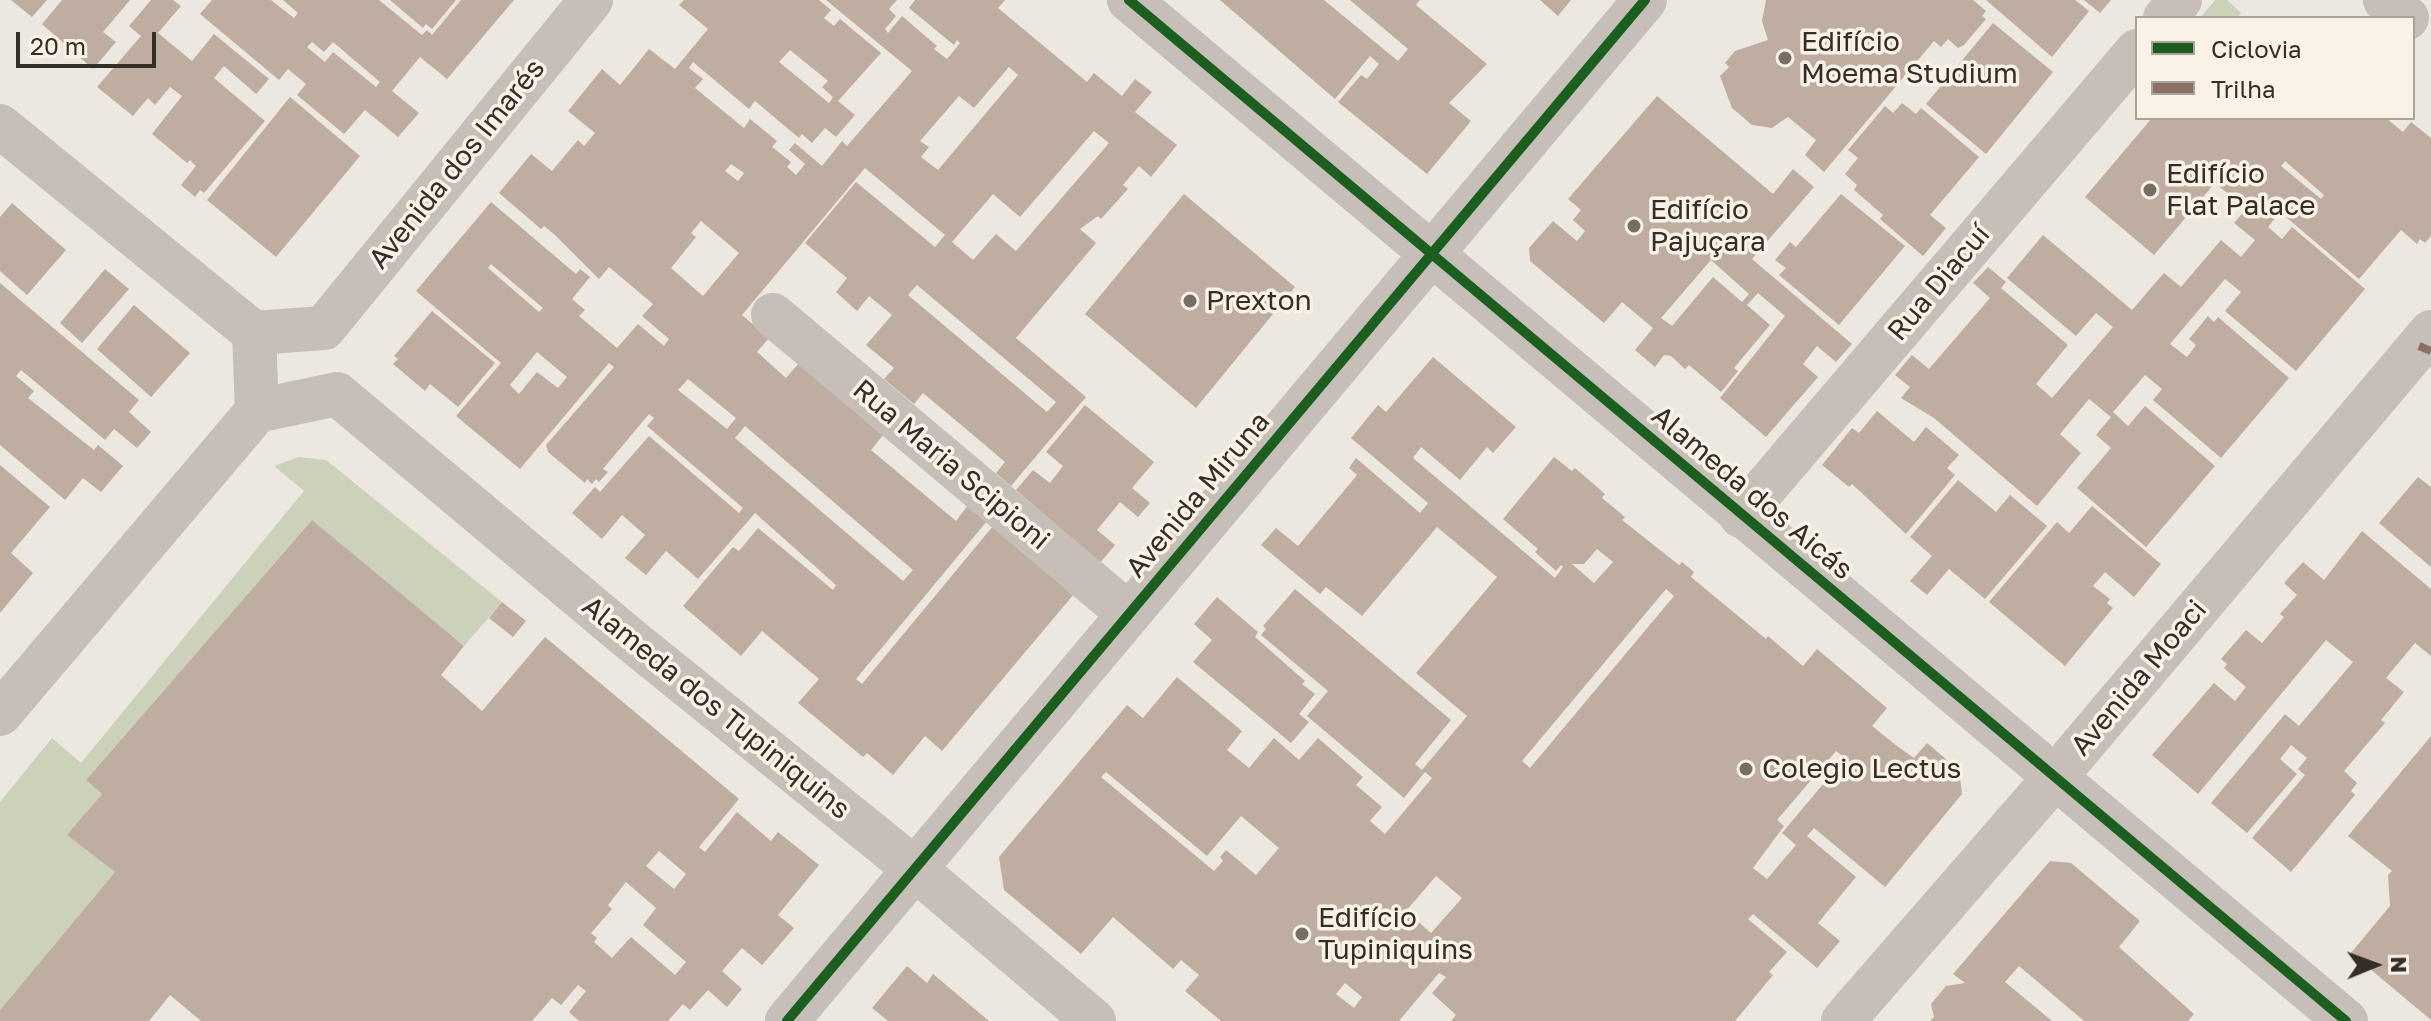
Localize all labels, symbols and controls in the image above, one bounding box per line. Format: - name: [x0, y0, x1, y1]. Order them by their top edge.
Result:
- scale bar: [20, 16, 160, 66]
- legend: [2135, 16, 2415, 120]
- place label: Edifício Moema Studium: [1801, 25, 2018, 91]
- text: 20 m: [30, 31, 86, 60]
- text: Ciclovia: [2211, 34, 2302, 63]
- marker: Edifício Moema Studium: [1776, 49, 1794, 67]
- street label: Avenida dos Imarés: [362, 52, 552, 276]
- text: Trilha: [2211, 74, 2276, 103]
- place label: Edifício Flat Palace: [2166, 157, 2316, 223]
- marker: Edifício Flat Palace: [2141, 181, 2159, 199]
- place label: Edifício Pajuçara: [1650, 193, 1766, 259]
- marker: Edifício Pajuçara: [1625, 217, 1643, 235]
- street label: Rua Diacuí: [1881, 218, 1997, 348]
- place label: Prexton: [1206, 284, 1312, 318]
- marker: Prexton: [1181, 292, 1199, 310]
- street label: Rua Maria Scipioni: [846, 373, 1056, 557]
- street label: Alameda dos Aicás: [1645, 399, 1859, 587]
- street label: Avenida Miruna: [1119, 405, 1277, 585]
- street label: Alameda dos Tupiniquins: [575, 590, 857, 826]
- street label: Avenida Moaci: [2064, 593, 2214, 763]
- place label: Colegio Lectus: [1762, 752, 1961, 786]
- marker: Colegio Lectus: [1737, 760, 1755, 778]
- place label: Edifício Tupiniquins: [1318, 901, 1473, 967]
- marker: Edifício Tupiniquins: [1293, 925, 1311, 943]
- north arrow: [2335, 925, 2415, 1005]
- text: N: [2386, 956, 2413, 973]

